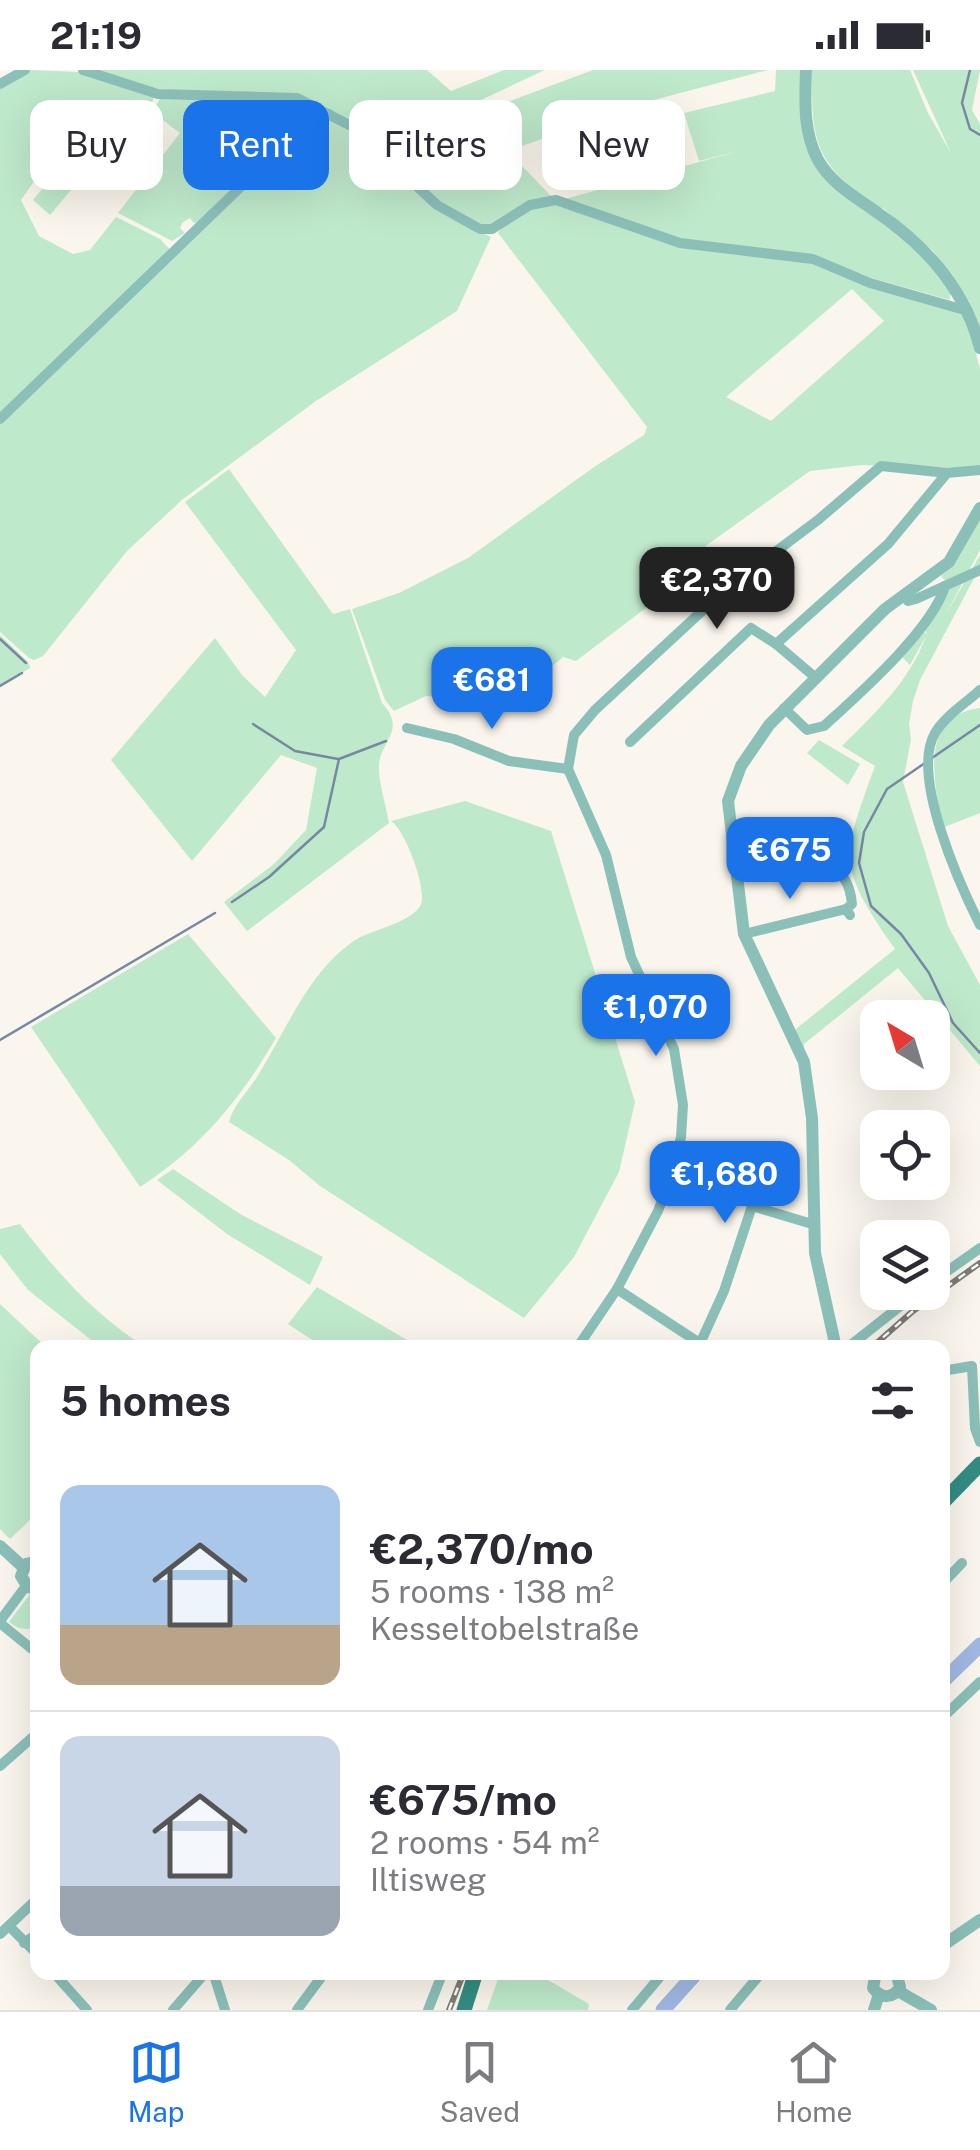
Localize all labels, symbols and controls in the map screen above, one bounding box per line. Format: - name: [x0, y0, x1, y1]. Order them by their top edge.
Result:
- text: 21:19: [50, 13, 142, 58]
- chip: Buy: [30, 100, 163, 190]
- chip: Rent: [183, 100, 329, 190]
- chip: Filters: [349, 100, 522, 190]
- chip: New: [542, 100, 685, 190]
- pin: €2,370: [636, 547, 798, 632]
- text: €2,370: [661, 561, 773, 598]
- pin: €681: [433, 647, 551, 732]
- text: €681: [453, 661, 531, 698]
- pin: €675: [731, 817, 849, 902]
- text: €675: [748, 831, 832, 868]
- pin: €1,070: [575, 974, 737, 1059]
- text: €1,070: [604, 988, 708, 1025]
- north arrow: [860, 1000, 950, 1090]
- map controls: [860, 1000, 950, 1310]
- button: locate: [860, 1110, 950, 1200]
- pin: €1,680: [644, 1141, 806, 1226]
- text: €1,680: [672, 1155, 778, 1192]
- button: layers: [860, 1220, 950, 1310]
- icon: filters: [865, 1373, 920, 1428]
- text: 5 homes: [60, 1376, 231, 1425]
- text: €2,370/mo: [370, 1524, 594, 1573]
- icon: home: [140, 1525, 260, 1645]
- text: 5 rooms · 138 m²: [370, 1573, 614, 1610]
- text: Kesseltobelstraße: [370, 1610, 639, 1647]
- text: €675/mo: [370, 1775, 557, 1824]
- icon: home: [140, 1776, 260, 1896]
- text: 2 rooms · 54 m²: [370, 1824, 599, 1861]
- text: Iltisweg: [370, 1861, 487, 1898]
- tab: Map: [128, 2035, 185, 2128]
- tab: Saved: [440, 2035, 520, 2128]
- tab: Home: [775, 2035, 852, 2128]

